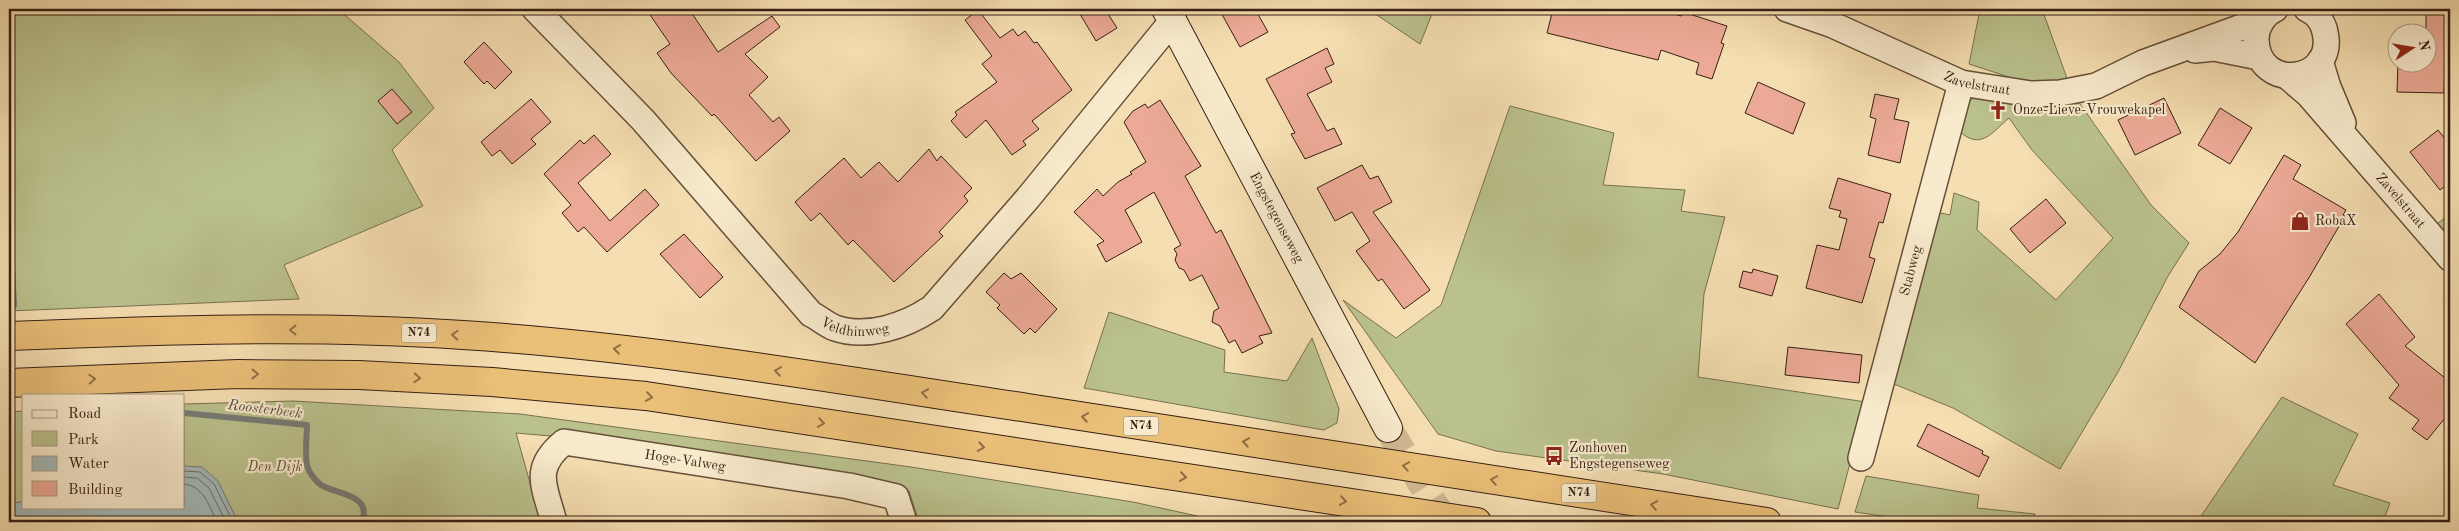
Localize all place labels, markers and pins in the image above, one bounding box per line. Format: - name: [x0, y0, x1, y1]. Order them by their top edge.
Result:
- church icon: Onze-Lieve-Vrouwekapel: [1987, 99, 2009, 121]
- place label: Onze-Lieve-Vrouwekapel: [2013, 103, 2166, 117]
- shop icon: RobaX: [2289, 210, 2311, 232]
- place label: RobaX: [2315, 214, 2357, 228]
- place label: Zonhoven Engstegenseweg: [1569, 441, 1670, 471]
- bus stop icon: Zonhoven Engstegenseweg: [1543, 445, 1565, 467]

